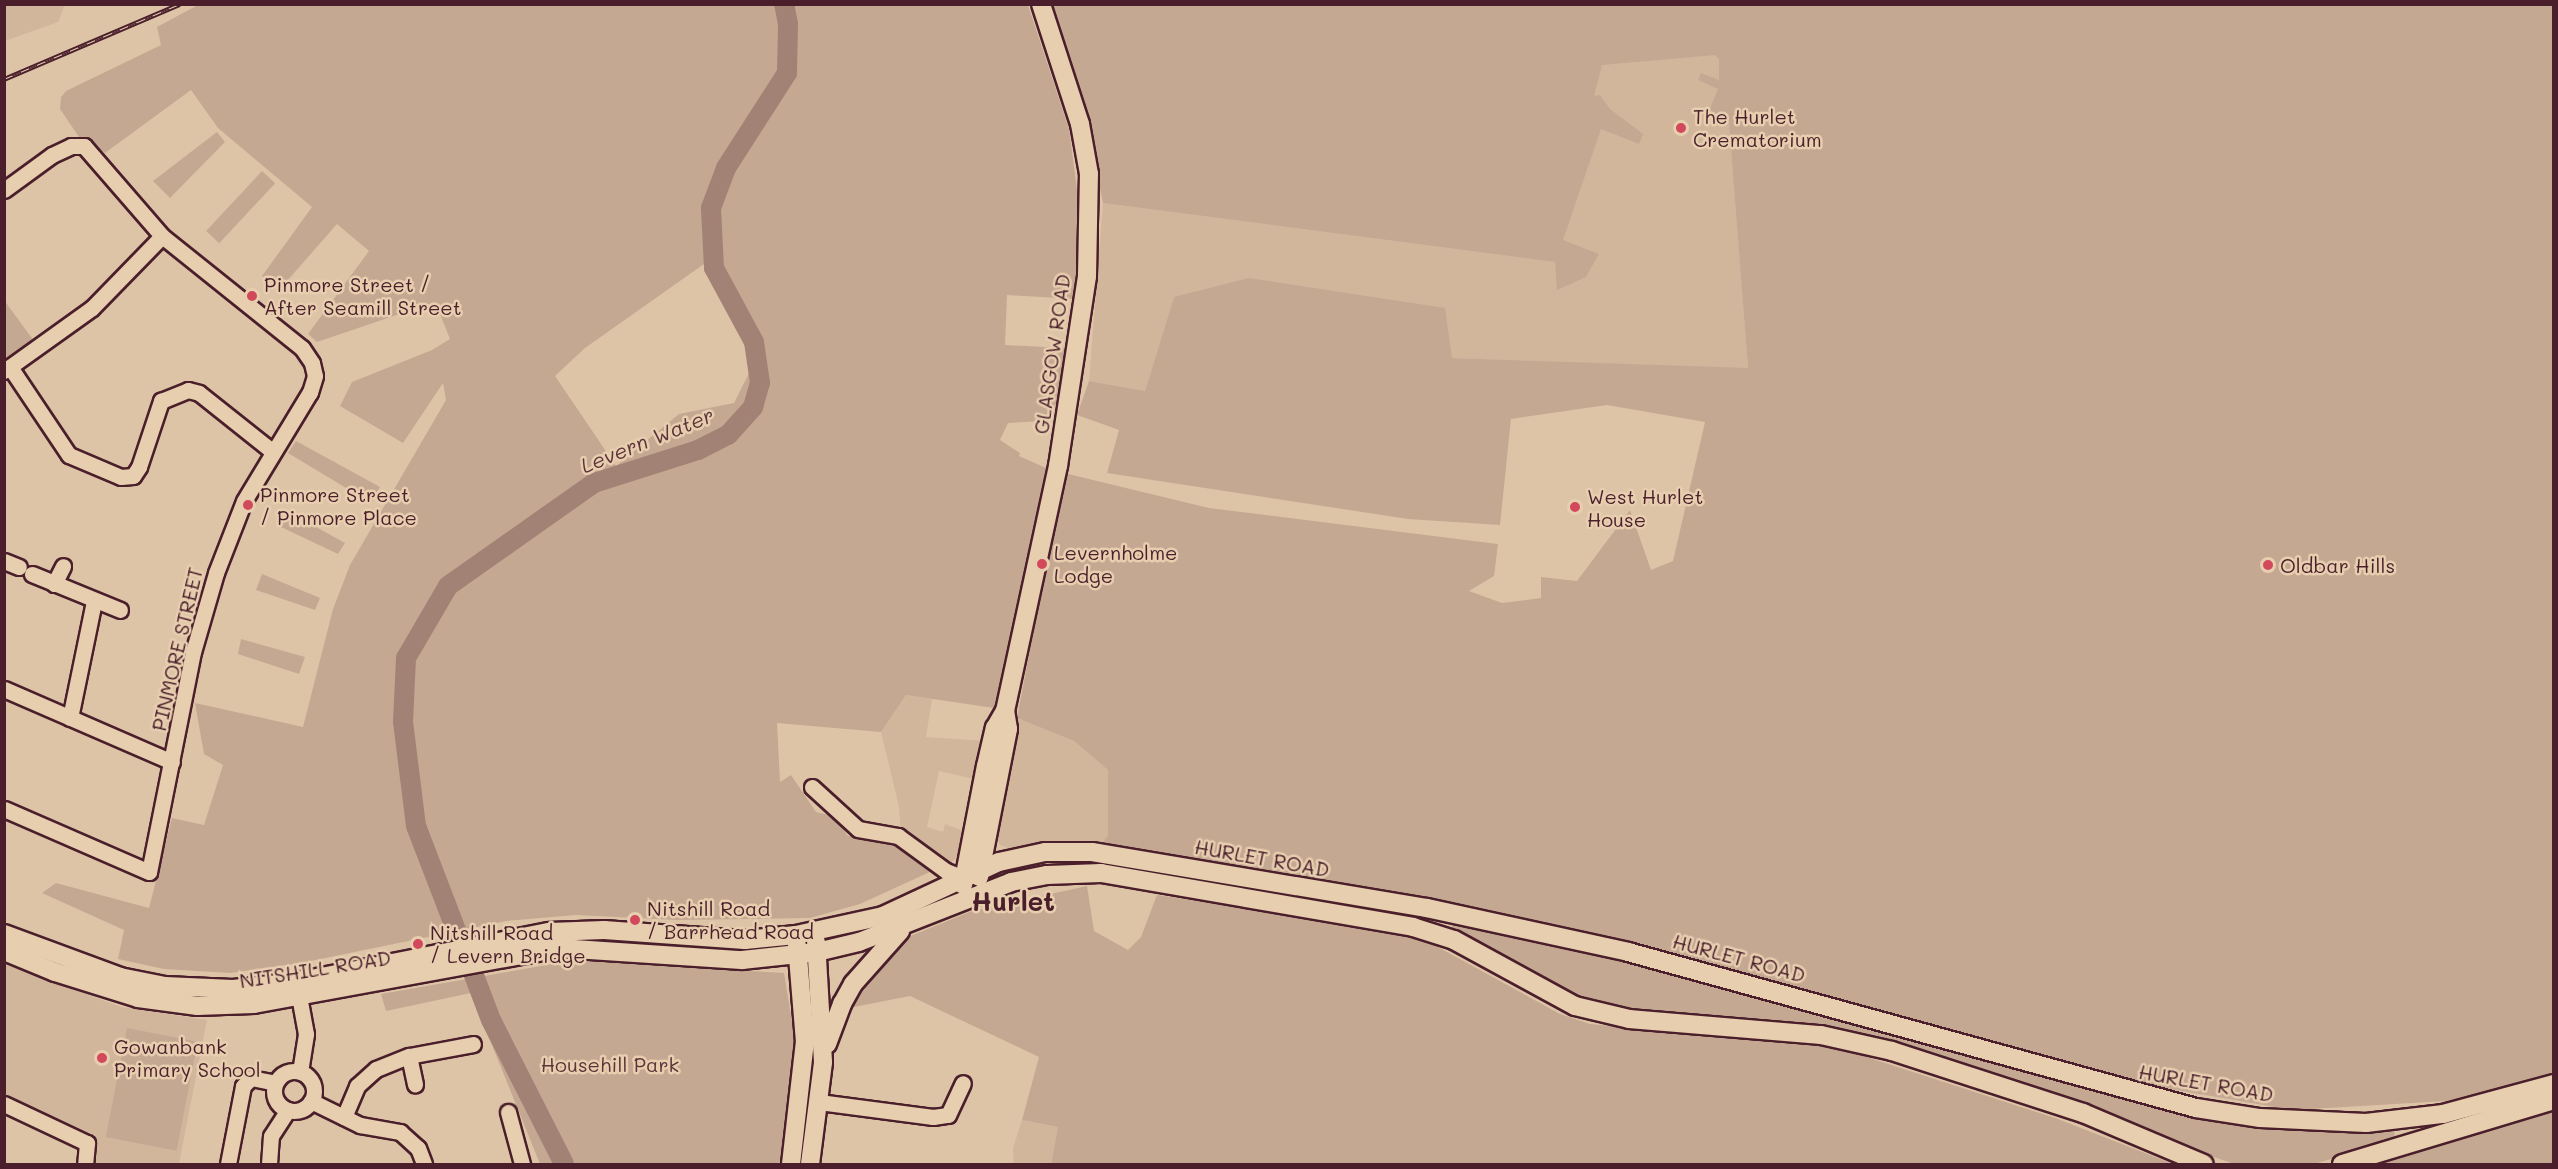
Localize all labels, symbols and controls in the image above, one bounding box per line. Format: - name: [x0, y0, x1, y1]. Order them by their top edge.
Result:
- place label: The Hurlet Crematorium: [1693, 104, 1822, 151]
- marker: The Hurlet Crematorium: [1674, 121, 1688, 135]
- place label: Pinmore Street / After Seamill Street: [264, 272, 461, 319]
- street label: GLASGOW ROAD: [1029, 272, 1075, 436]
- marker: Pinmore Street / After Seamill Street: [245, 289, 259, 303]
- water label: Levern Water: [577, 402, 717, 478]
- place label: Pinmore Street / Pinmore Place: [260, 482, 417, 529]
- place label: West Hurlet House: [1587, 484, 1703, 531]
- marker: Pinmore Street / Pinmore Place: [241, 498, 255, 512]
- marker: West Hurlet House: [1568, 500, 1582, 514]
- place label: Levernholme Lodge: [1054, 540, 1177, 587]
- place label: Oldbar Hills: [2280, 553, 2395, 577]
- marker: Levernholme Lodge: [1035, 557, 1049, 571]
- marker: Oldbar Hills: [2261, 558, 2275, 572]
- street label: PINMORE STREET: [146, 565, 208, 733]
- street label: HURLET ROAD: [1193, 834, 1331, 882]
- district label: Hurlet: [971, 886, 1055, 918]
- place label: Nitshill Road / Barrhead Road: [647, 897, 814, 944]
- marker: Nitshill Road / Barrhead Road: [628, 913, 642, 927]
- place label: Nitshill Road / Levern Bridge: [430, 921, 586, 968]
- street label: HURLET ROAD: [1670, 929, 1808, 987]
- marker: Nitshill Road / Levern Bridge: [411, 937, 425, 951]
- street label: NITSHILL ROAD: [238, 945, 392, 993]
- place label: Gowanbank Primary School: [114, 1034, 261, 1081]
- marker: Gowanbank Primary School: [95, 1051, 109, 1065]
- park label: Househill Park: [541, 1052, 679, 1076]
- street label: HURLET ROAD: [2137, 1059, 2275, 1107]

